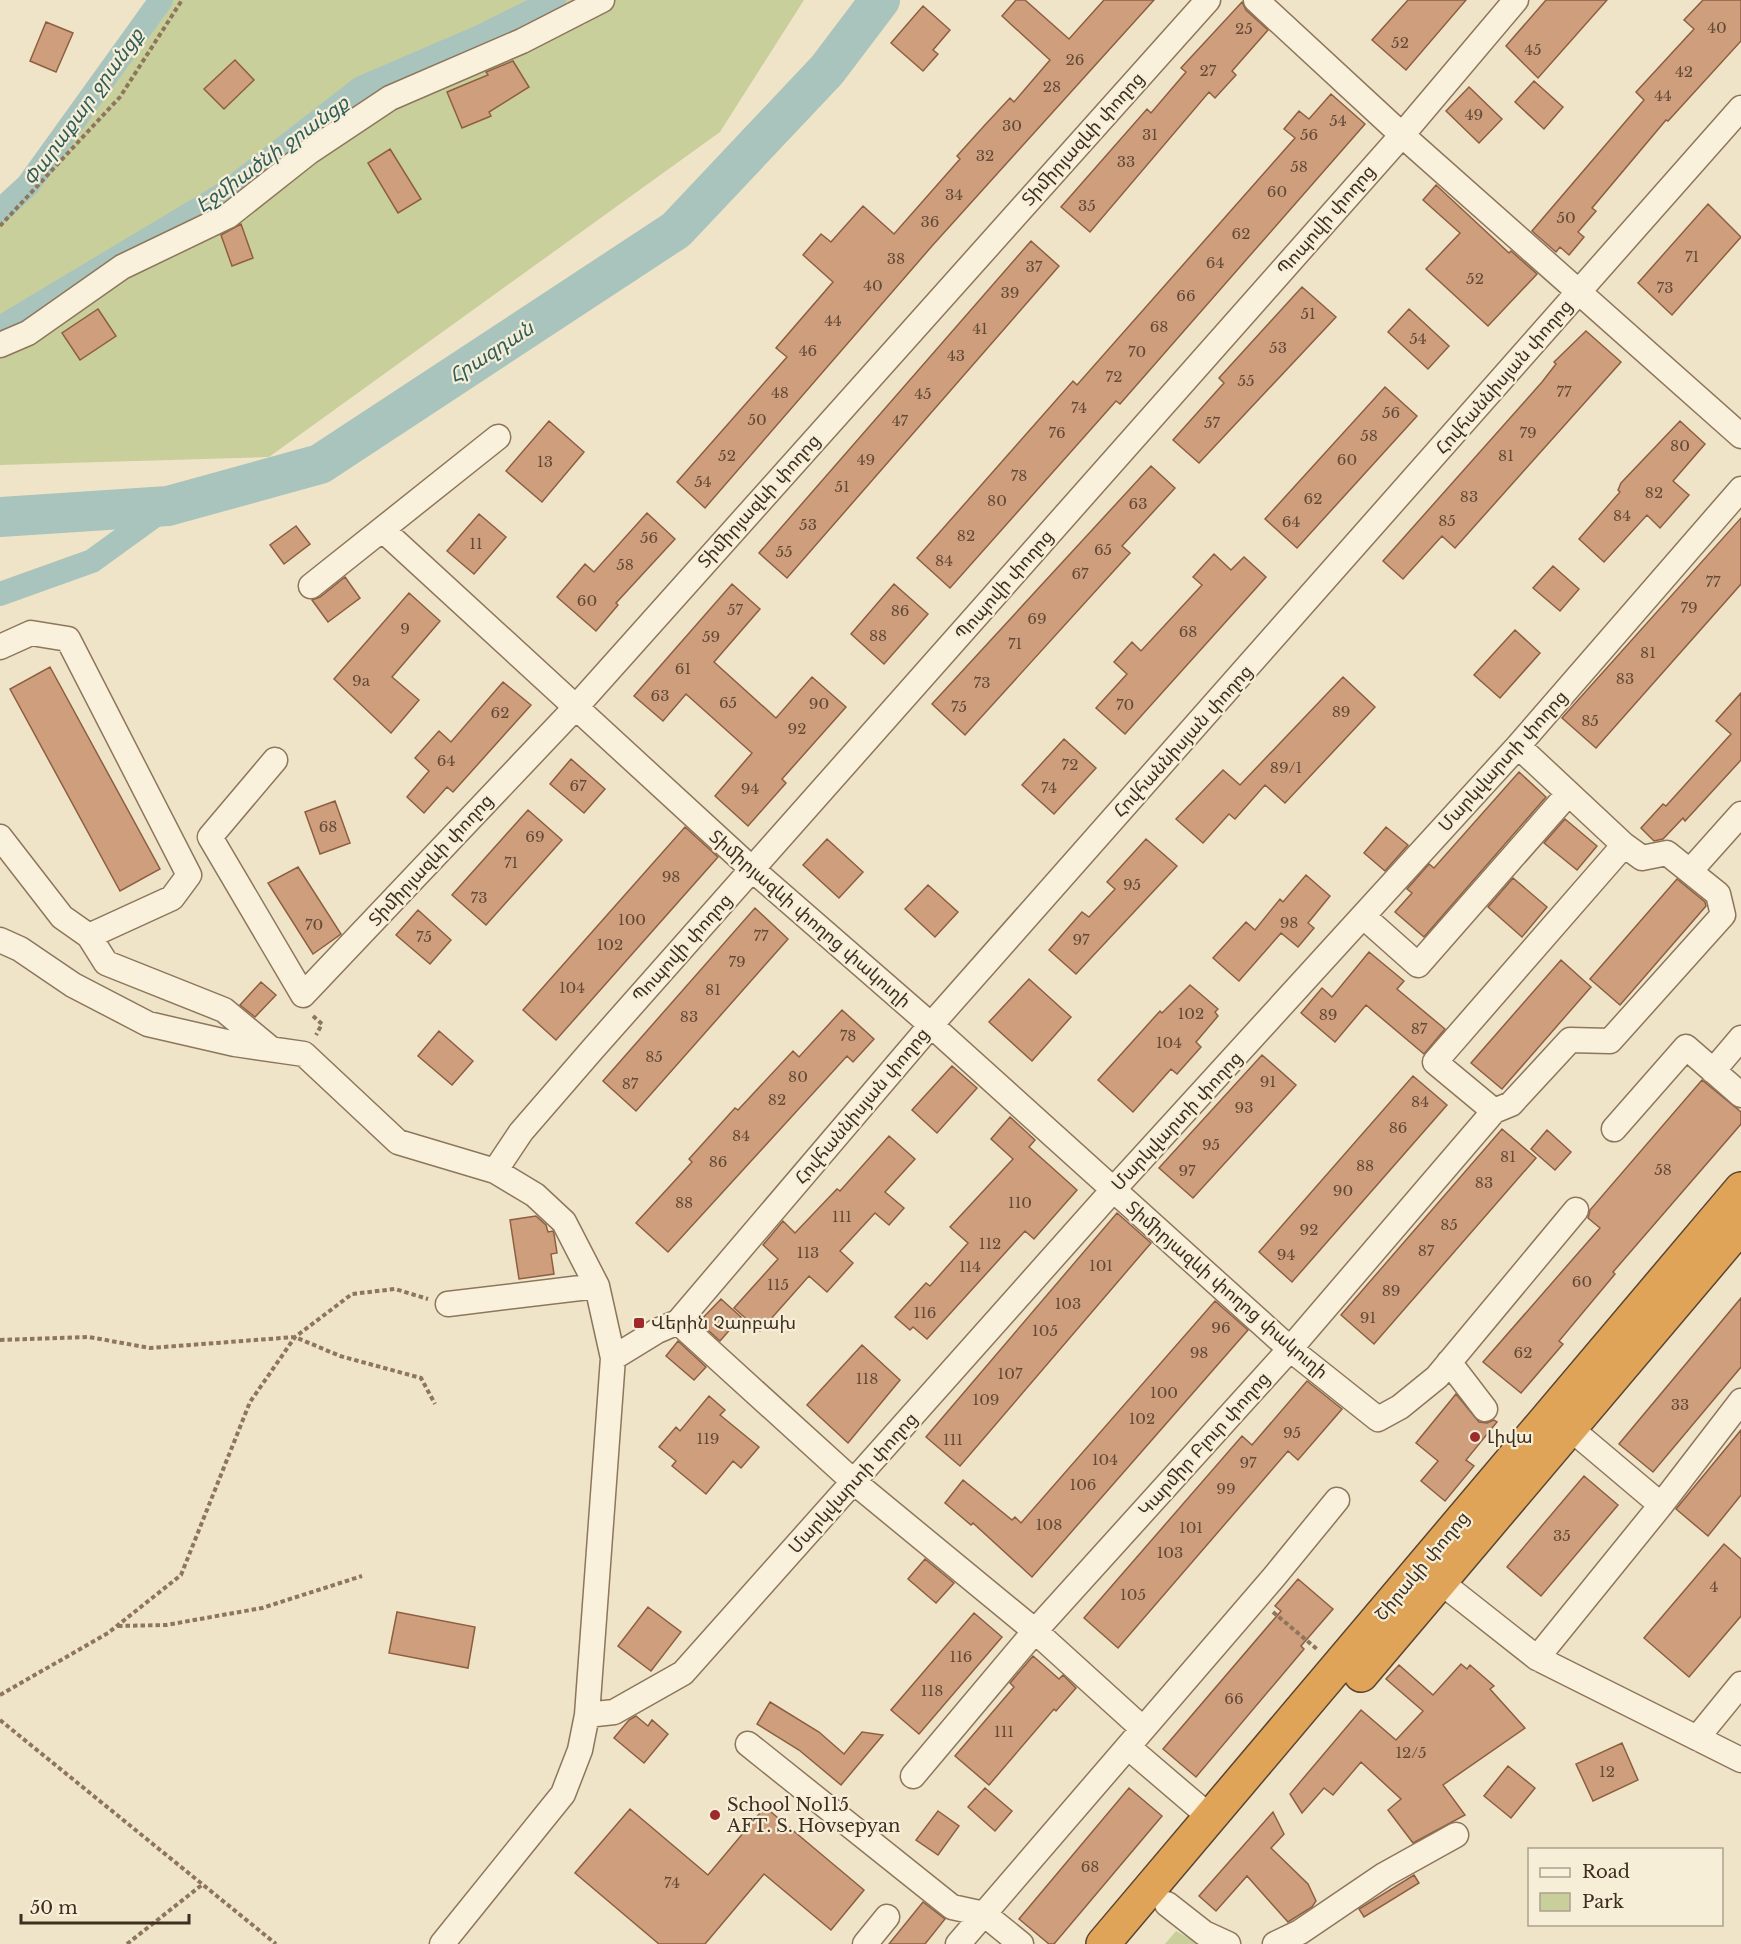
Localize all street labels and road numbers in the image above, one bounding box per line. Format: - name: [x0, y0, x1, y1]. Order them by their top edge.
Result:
- street label: Տիմիրյազևի փողոց: [1017, 68, 1149, 210]
- street label: Պոպովի փողոց: [1272, 160, 1380, 280]
- street label: Հովհաննիսյան փողոց: [1431, 295, 1577, 459]
- street label: Տիմիրյազևի փողոց: [693, 430, 825, 572]
- street label: Պոպովի փողոց: [950, 525, 1058, 645]
- street label: Հովհաննիսյան փողոց: [1109, 660, 1257, 822]
- street label: Մարկվարտի փողոց: [1434, 686, 1572, 836]
- street label: Տիմիրյազևի փողոց: [364, 789, 498, 931]
- street label: Տիմիրյազևի փողոց փակուղի: [705, 825, 915, 1013]
- street label: Պոպովի փողոց: [627, 889, 737, 1007]
- street label: Հովհաննիսյան փողոց: [790, 1023, 934, 1189]
- street label: Մարկվարտի փողոց: [1107, 1047, 1247, 1195]
- street label: Տիմիրյազևի փողոց փակուղի: [1122, 1196, 1332, 1384]
- street label: Կարմիր Բլուր փողոց: [1134, 1367, 1274, 1521]
- street label: Մարկվարտի փողոց: [784, 1408, 922, 1558]
- street label: Շիրակի փողոց: [1370, 1507, 1474, 1625]

